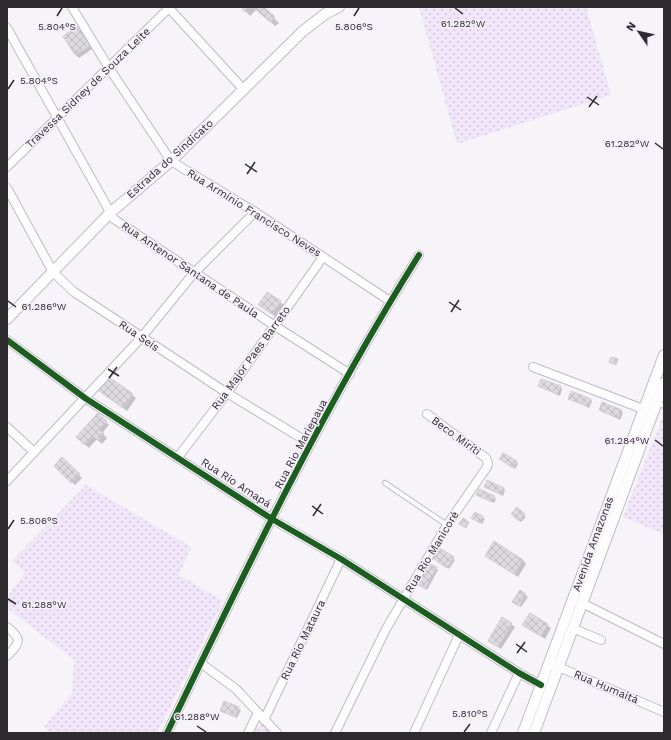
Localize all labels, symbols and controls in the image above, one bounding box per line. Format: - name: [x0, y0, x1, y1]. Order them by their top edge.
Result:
- north arrow: [619, 12, 659, 52]
- text: 61.282°W: [441, 18, 486, 29]
- text: N: [623, 20, 639, 34]
- text: 5.804°S: [38, 21, 76, 32]
- text: 5.806°S: [335, 21, 373, 32]
- street label: Travessa Sidney de Souza Leite: [23, 25, 153, 151]
- text: 5.804°S: [20, 75, 58, 86]
- street label: Estrada do Sindicato: [124, 117, 216, 201]
- text: 61.282°W: [605, 138, 650, 149]
- street label: Rua Armínio Francisco Neves: [185, 166, 324, 260]
- street label: Rua Antenor Santana de Paula: [119, 219, 261, 321]
- text: 61.286°W: [22, 301, 67, 312]
- street label: Rua Major Paes Barreto: [209, 304, 293, 412]
- street label: Rua Seis: [116, 318, 162, 354]
- street label: Rua Rio Mariepaua: [272, 397, 330, 491]
- street label: Beco Miriti: [429, 414, 483, 458]
- text: 61.284°W: [605, 435, 650, 446]
- street label: Rua Rio Amapá: [199, 456, 273, 510]
- street label: Avenida Amazonas: [570, 495, 616, 593]
- street label: Rua Rio Manicoré: [402, 509, 462, 595]
- text: 5.806°S: [20, 515, 58, 526]
- street label: Rua Rio Mataura: [278, 598, 328, 682]
- text: 61.288°W: [22, 599, 67, 610]
- street label: Rua Humaitá: [572, 668, 640, 706]
- text: 5.810°S: [452, 708, 488, 719]
- text: 61.288°W: [175, 711, 220, 722]

